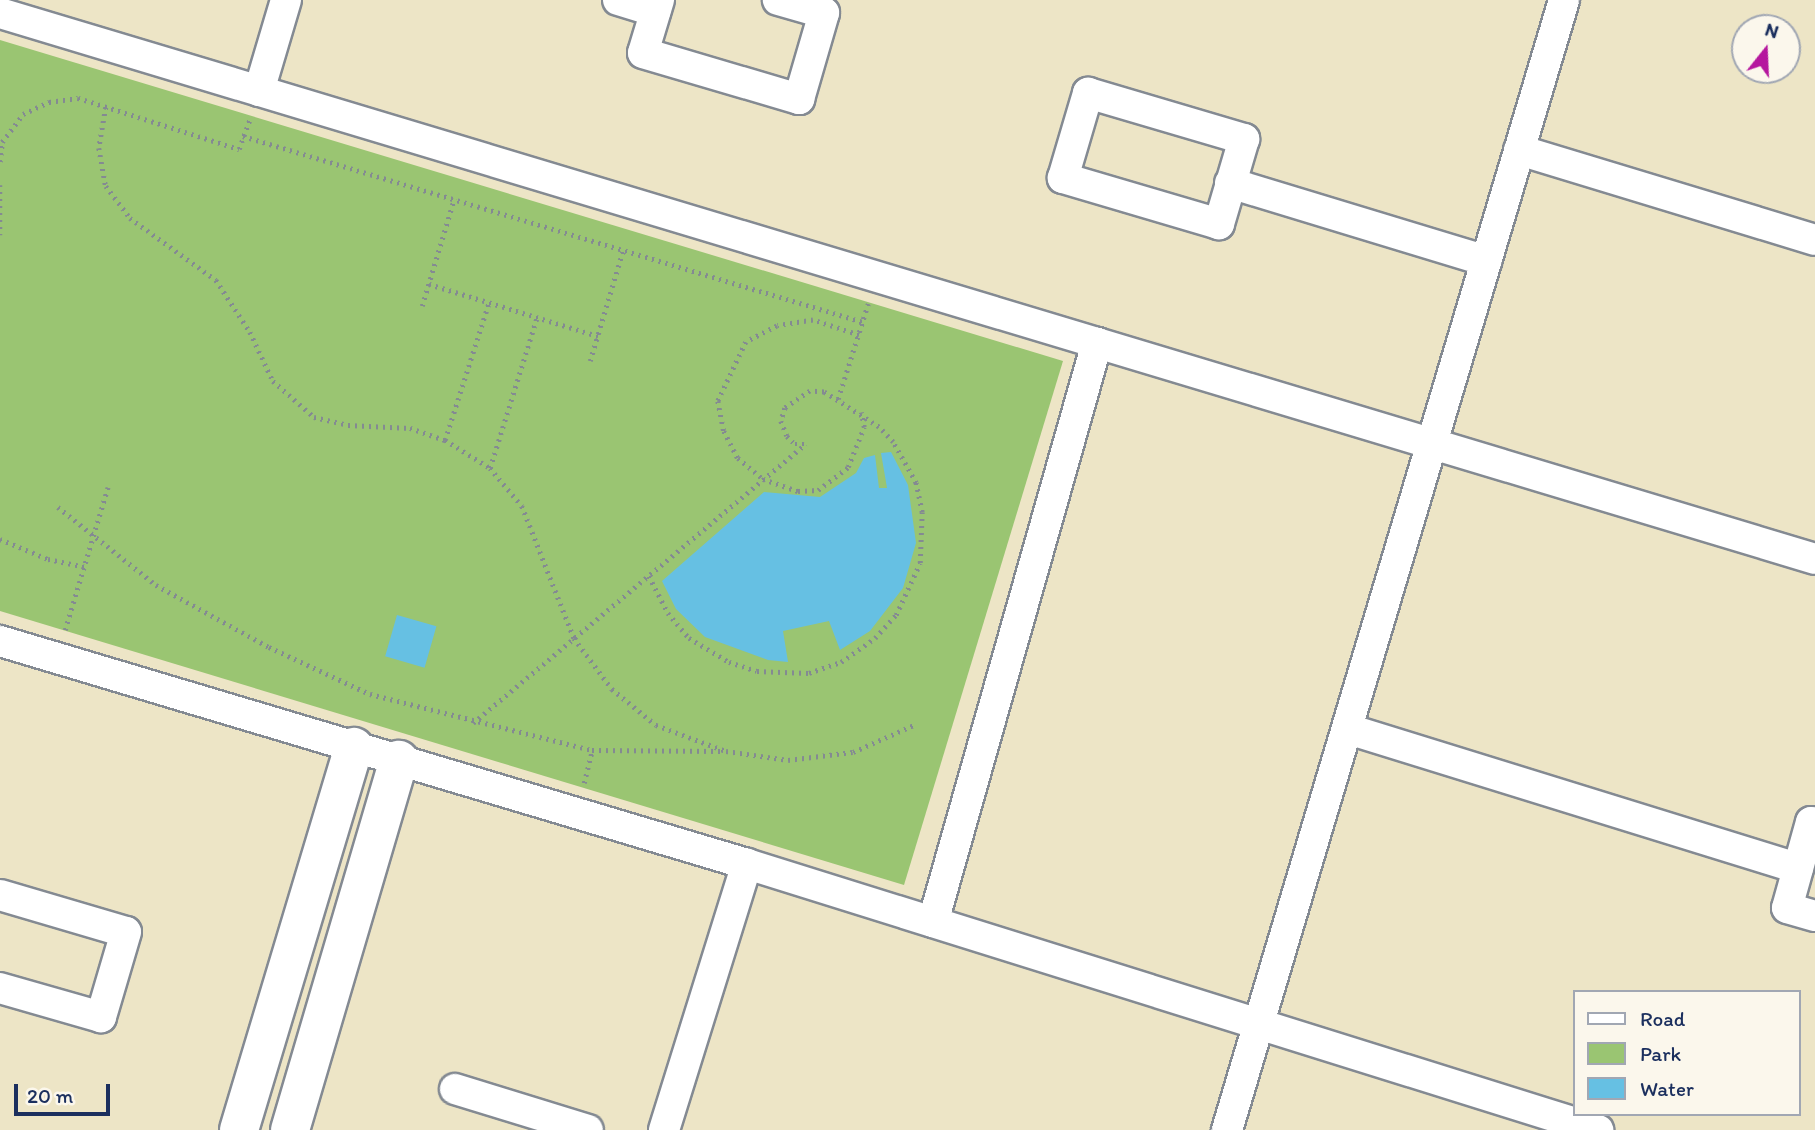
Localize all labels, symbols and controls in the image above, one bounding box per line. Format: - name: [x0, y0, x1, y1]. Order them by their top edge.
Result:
- north arrow: [1731, 14, 1801, 84]
- text: N: [1762, 18, 1782, 43]
- legend: [1574, 990, 1801, 1116]
- text: Road: [1640, 1006, 1685, 1031]
- text: Park: [1640, 1041, 1681, 1066]
- scale bar: [18, 1070, 114, 1114]
- text: Water: [1640, 1076, 1694, 1101]
- text: 20 m: [27, 1083, 73, 1108]

